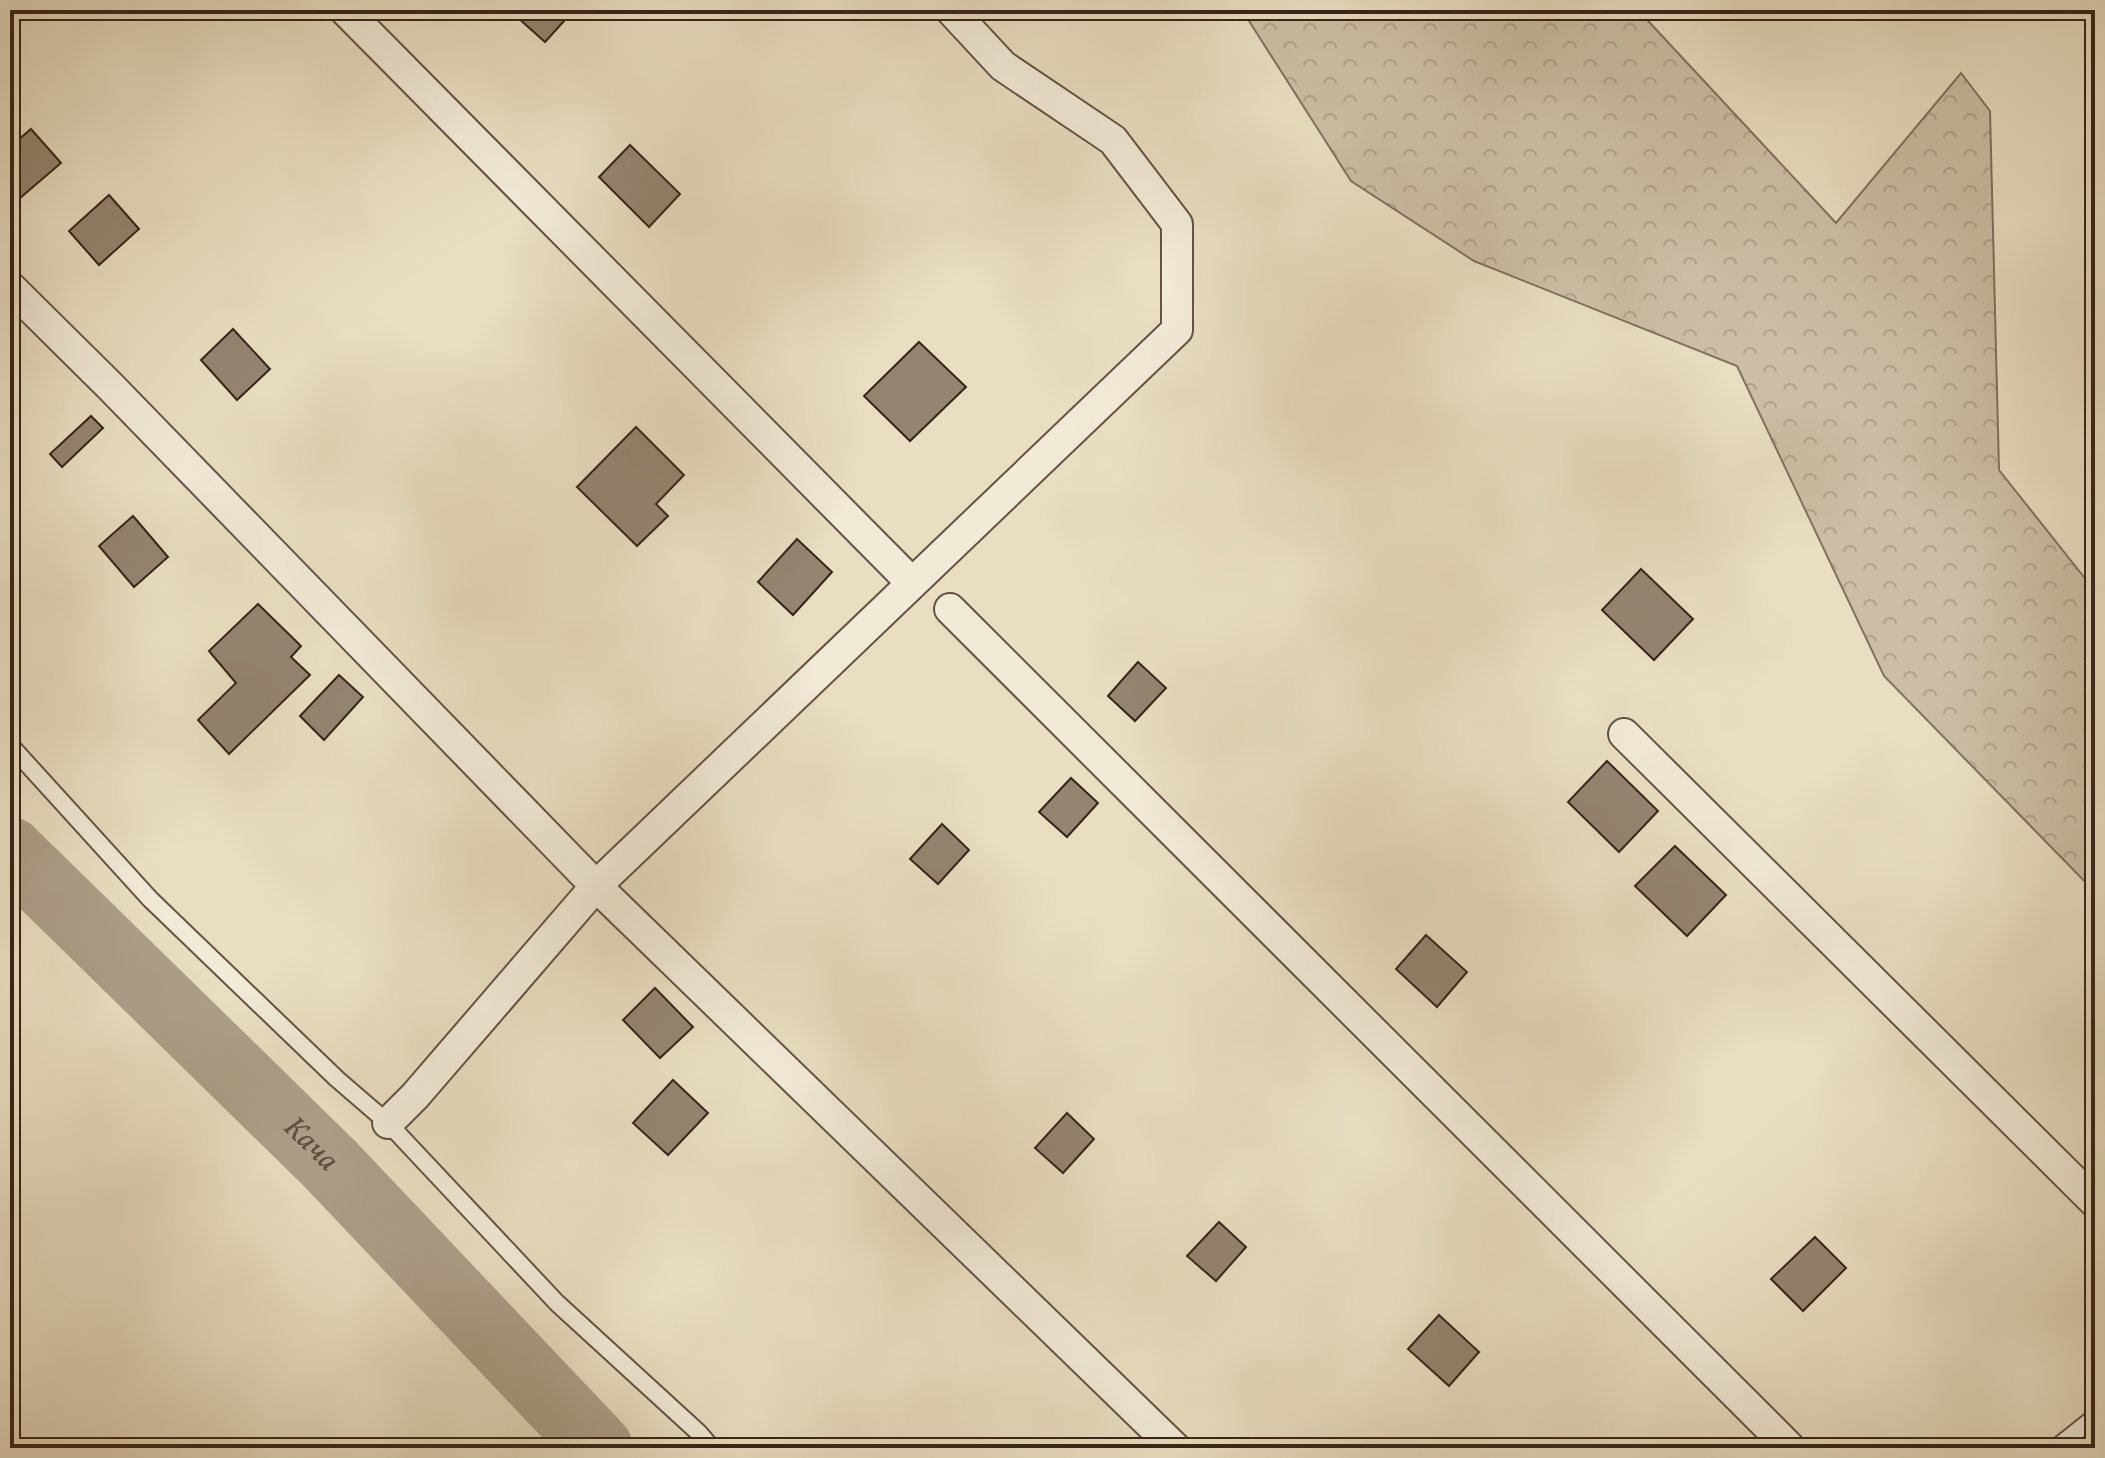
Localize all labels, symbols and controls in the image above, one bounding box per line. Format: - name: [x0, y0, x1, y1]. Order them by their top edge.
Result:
- water label: Кача: [273, 1108, 347, 1182]

